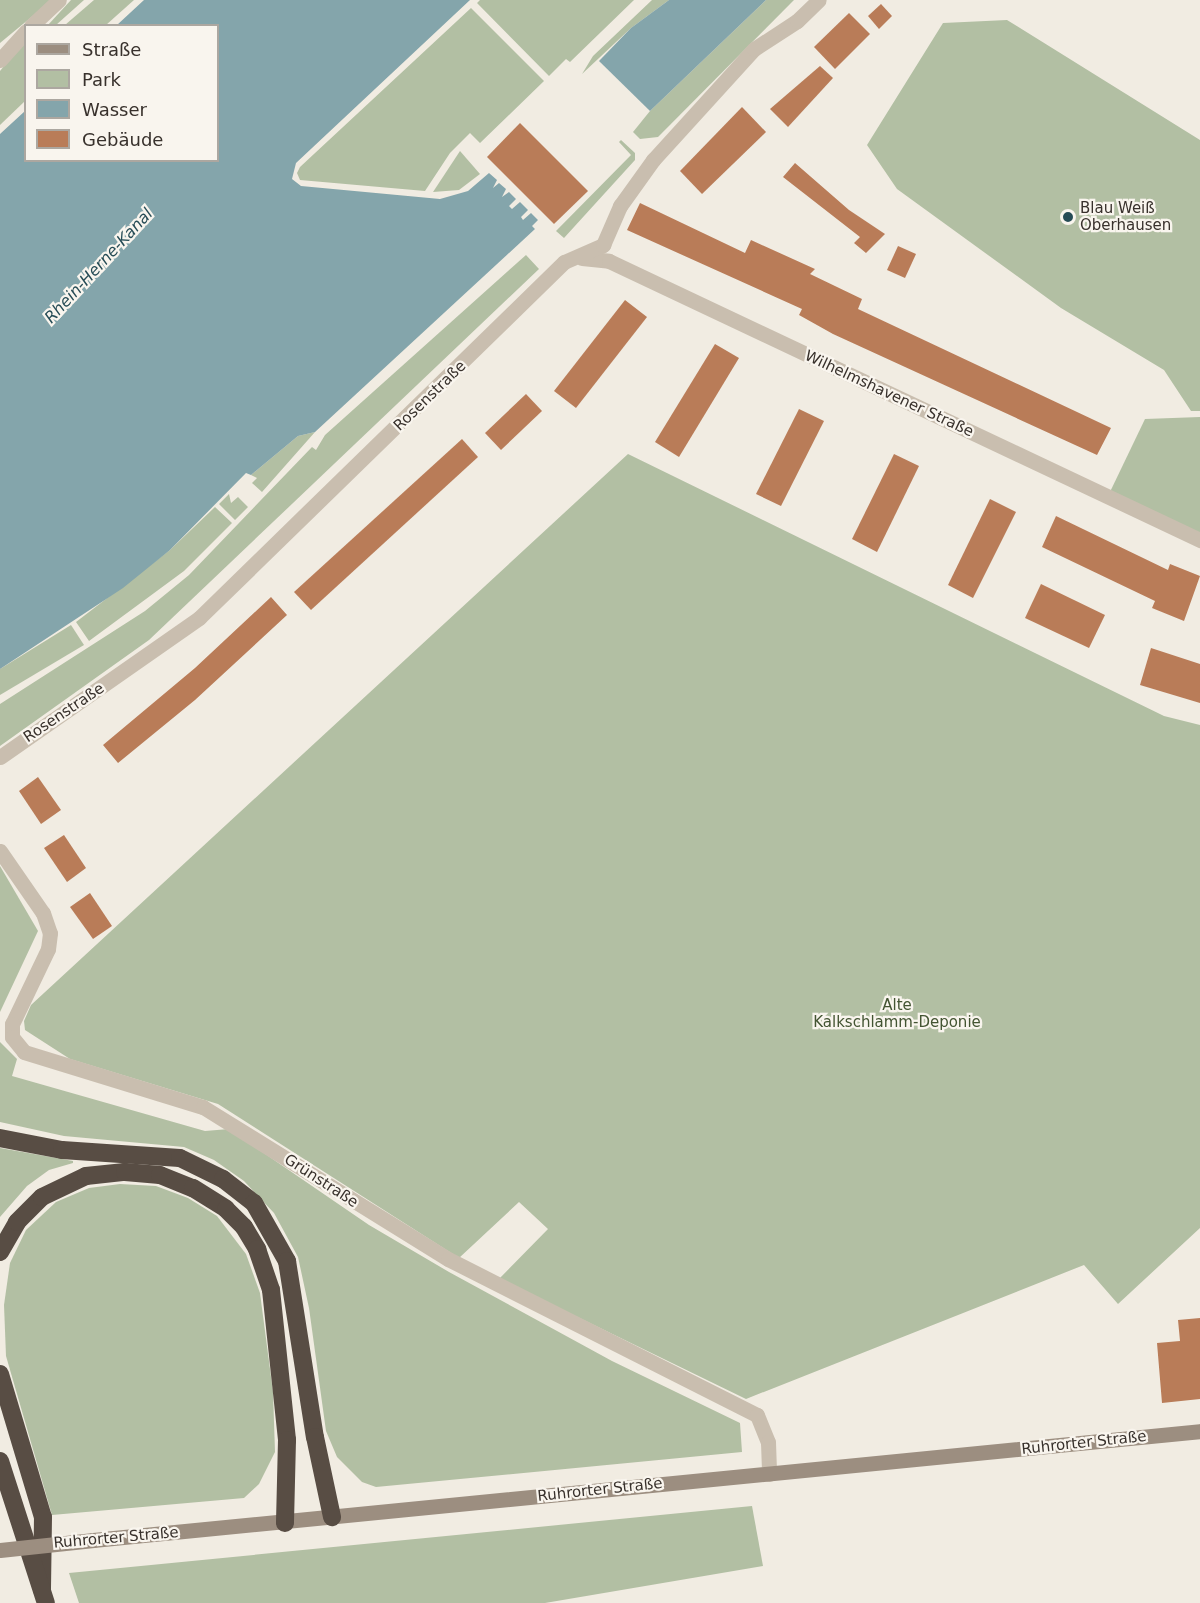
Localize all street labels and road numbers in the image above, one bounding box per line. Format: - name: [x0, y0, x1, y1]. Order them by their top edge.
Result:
- street label: Wilhelmshavener Straße: [802, 347, 976, 441]
- street label: Rosenstraße: [390, 357, 470, 435]
- street label: Rosenstraße: [20, 679, 108, 747]
- street label: Grünstraße: [281, 1150, 361, 1212]
- street label: Ruhrorter Straße: [1021, 1427, 1147, 1459]
- street label: Ruhrorter Straße: [537, 1474, 663, 1506]
- street label: Ruhrorter Straße: [53, 1524, 179, 1552]

